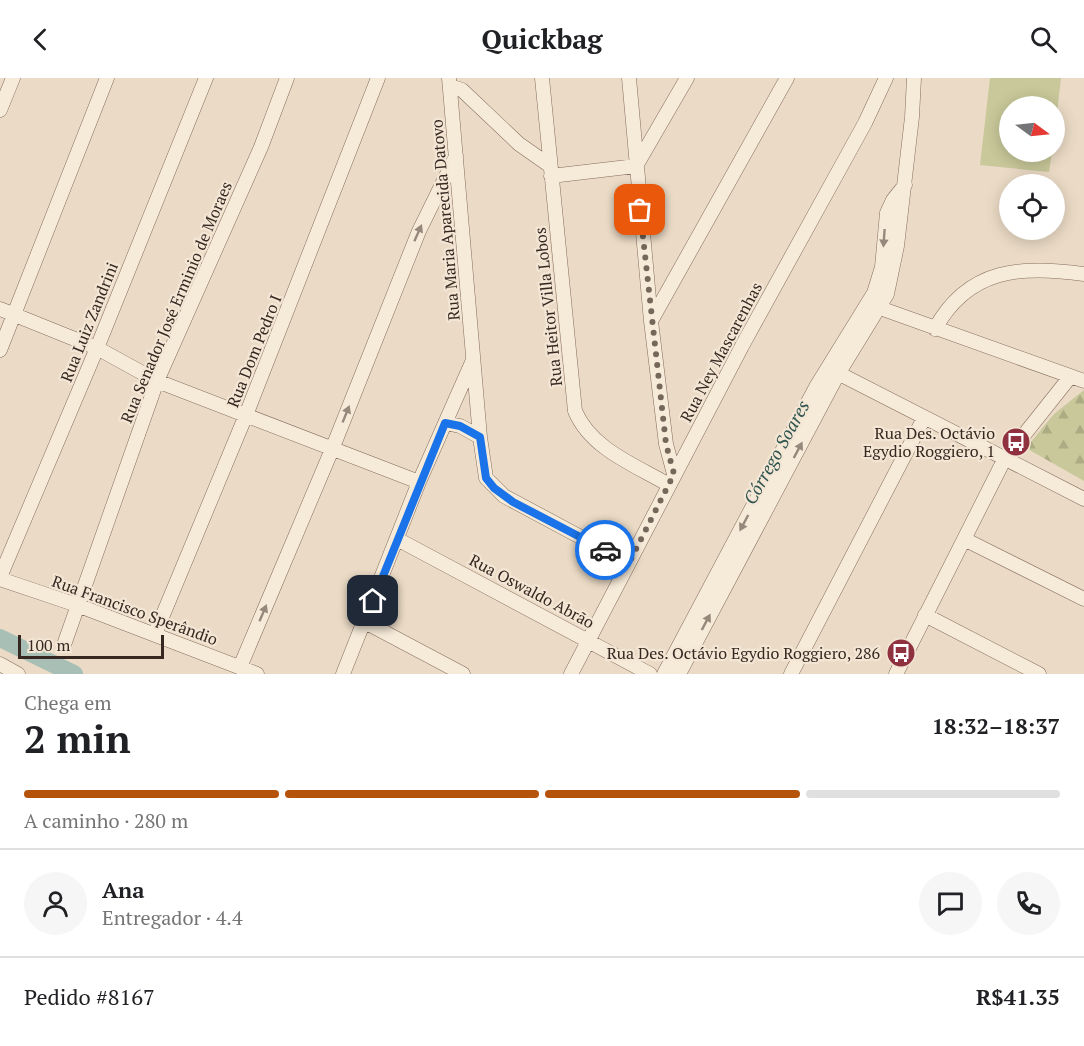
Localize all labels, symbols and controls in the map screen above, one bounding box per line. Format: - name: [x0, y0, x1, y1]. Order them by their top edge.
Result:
- text: Quickbag: [481, 21, 603, 57]
- icon: back: [24, 23, 57, 56]
- icon: search: [1027, 23, 1060, 56]
- north arrow: [999, 96, 1065, 162]
- map controls: [999, 96, 1065, 240]
- street label: Rua Maria Aparecida Datovo: [425, 118, 465, 322]
- button: locate: [999, 174, 1065, 240]
- street label: Rua Senador José Erminio de Moraes: [115, 178, 237, 426]
- pin: [614, 184, 665, 235]
- icon: bag: [623, 193, 656, 226]
- one-way arrow: [414, 224, 423, 241]
- street label: Rua Heitor Villa Lobos: [529, 226, 567, 388]
- one-way arrow: [879, 228, 889, 247]
- street label: Rua Luiz Zandrini: [55, 259, 123, 385]
- street label: Rua Ney Mascarenhas: [675, 278, 767, 426]
- street label: Rua Dom Pedro I: [221, 291, 287, 411]
- water label: Córrego Soares: [737, 396, 815, 508]
- one-way arrow: [342, 405, 351, 423]
- place label: Rua Des. Octávio Egydio Roggiero, 1: [863, 422, 995, 462]
- bus stop icon: Rua Des. Octávio Egydio Roggiero, 1: [1000, 426, 1032, 458]
- one-way arrow: [793, 441, 803, 458]
- one-way arrow: [739, 515, 749, 532]
- courier: [575, 520, 635, 580]
- icon: car: [589, 534, 622, 567]
- street label: Rua Oswaldo Abrão: [466, 549, 599, 633]
- street label: Rua Francisco Sperândio: [49, 570, 221, 650]
- pin: [347, 575, 398, 626]
- icon: home: [356, 584, 389, 617]
- one-way arrow: [259, 604, 268, 622]
- one-way arrow: [701, 614, 711, 631]
- scale bar: [18, 632, 164, 660]
- text: 100 m: [27, 634, 70, 656]
- bus stop icon: Rua Des. Octávio Egydio Roggiero, 286: [885, 637, 917, 669]
- place label: Rua Des. Octávio Egydio Roggiero, 286: [607, 642, 880, 664]
- text: Chega em: [24, 689, 111, 716]
- text: 18:32–18:37: [932, 711, 1060, 740]
- text: 2 min: [24, 712, 131, 764]
- text: A caminho · 280 m: [24, 807, 188, 834]
- button: person: [24, 872, 87, 935]
- button: chat: [919, 872, 982, 935]
- button: phone: [997, 872, 1060, 935]
- text: Ana: [102, 875, 144, 904]
- text: Entregador · 4.4: [102, 904, 243, 931]
- text: Pedido #8167: [24, 982, 155, 1011]
- text: R$41.35: [976, 982, 1060, 1011]

